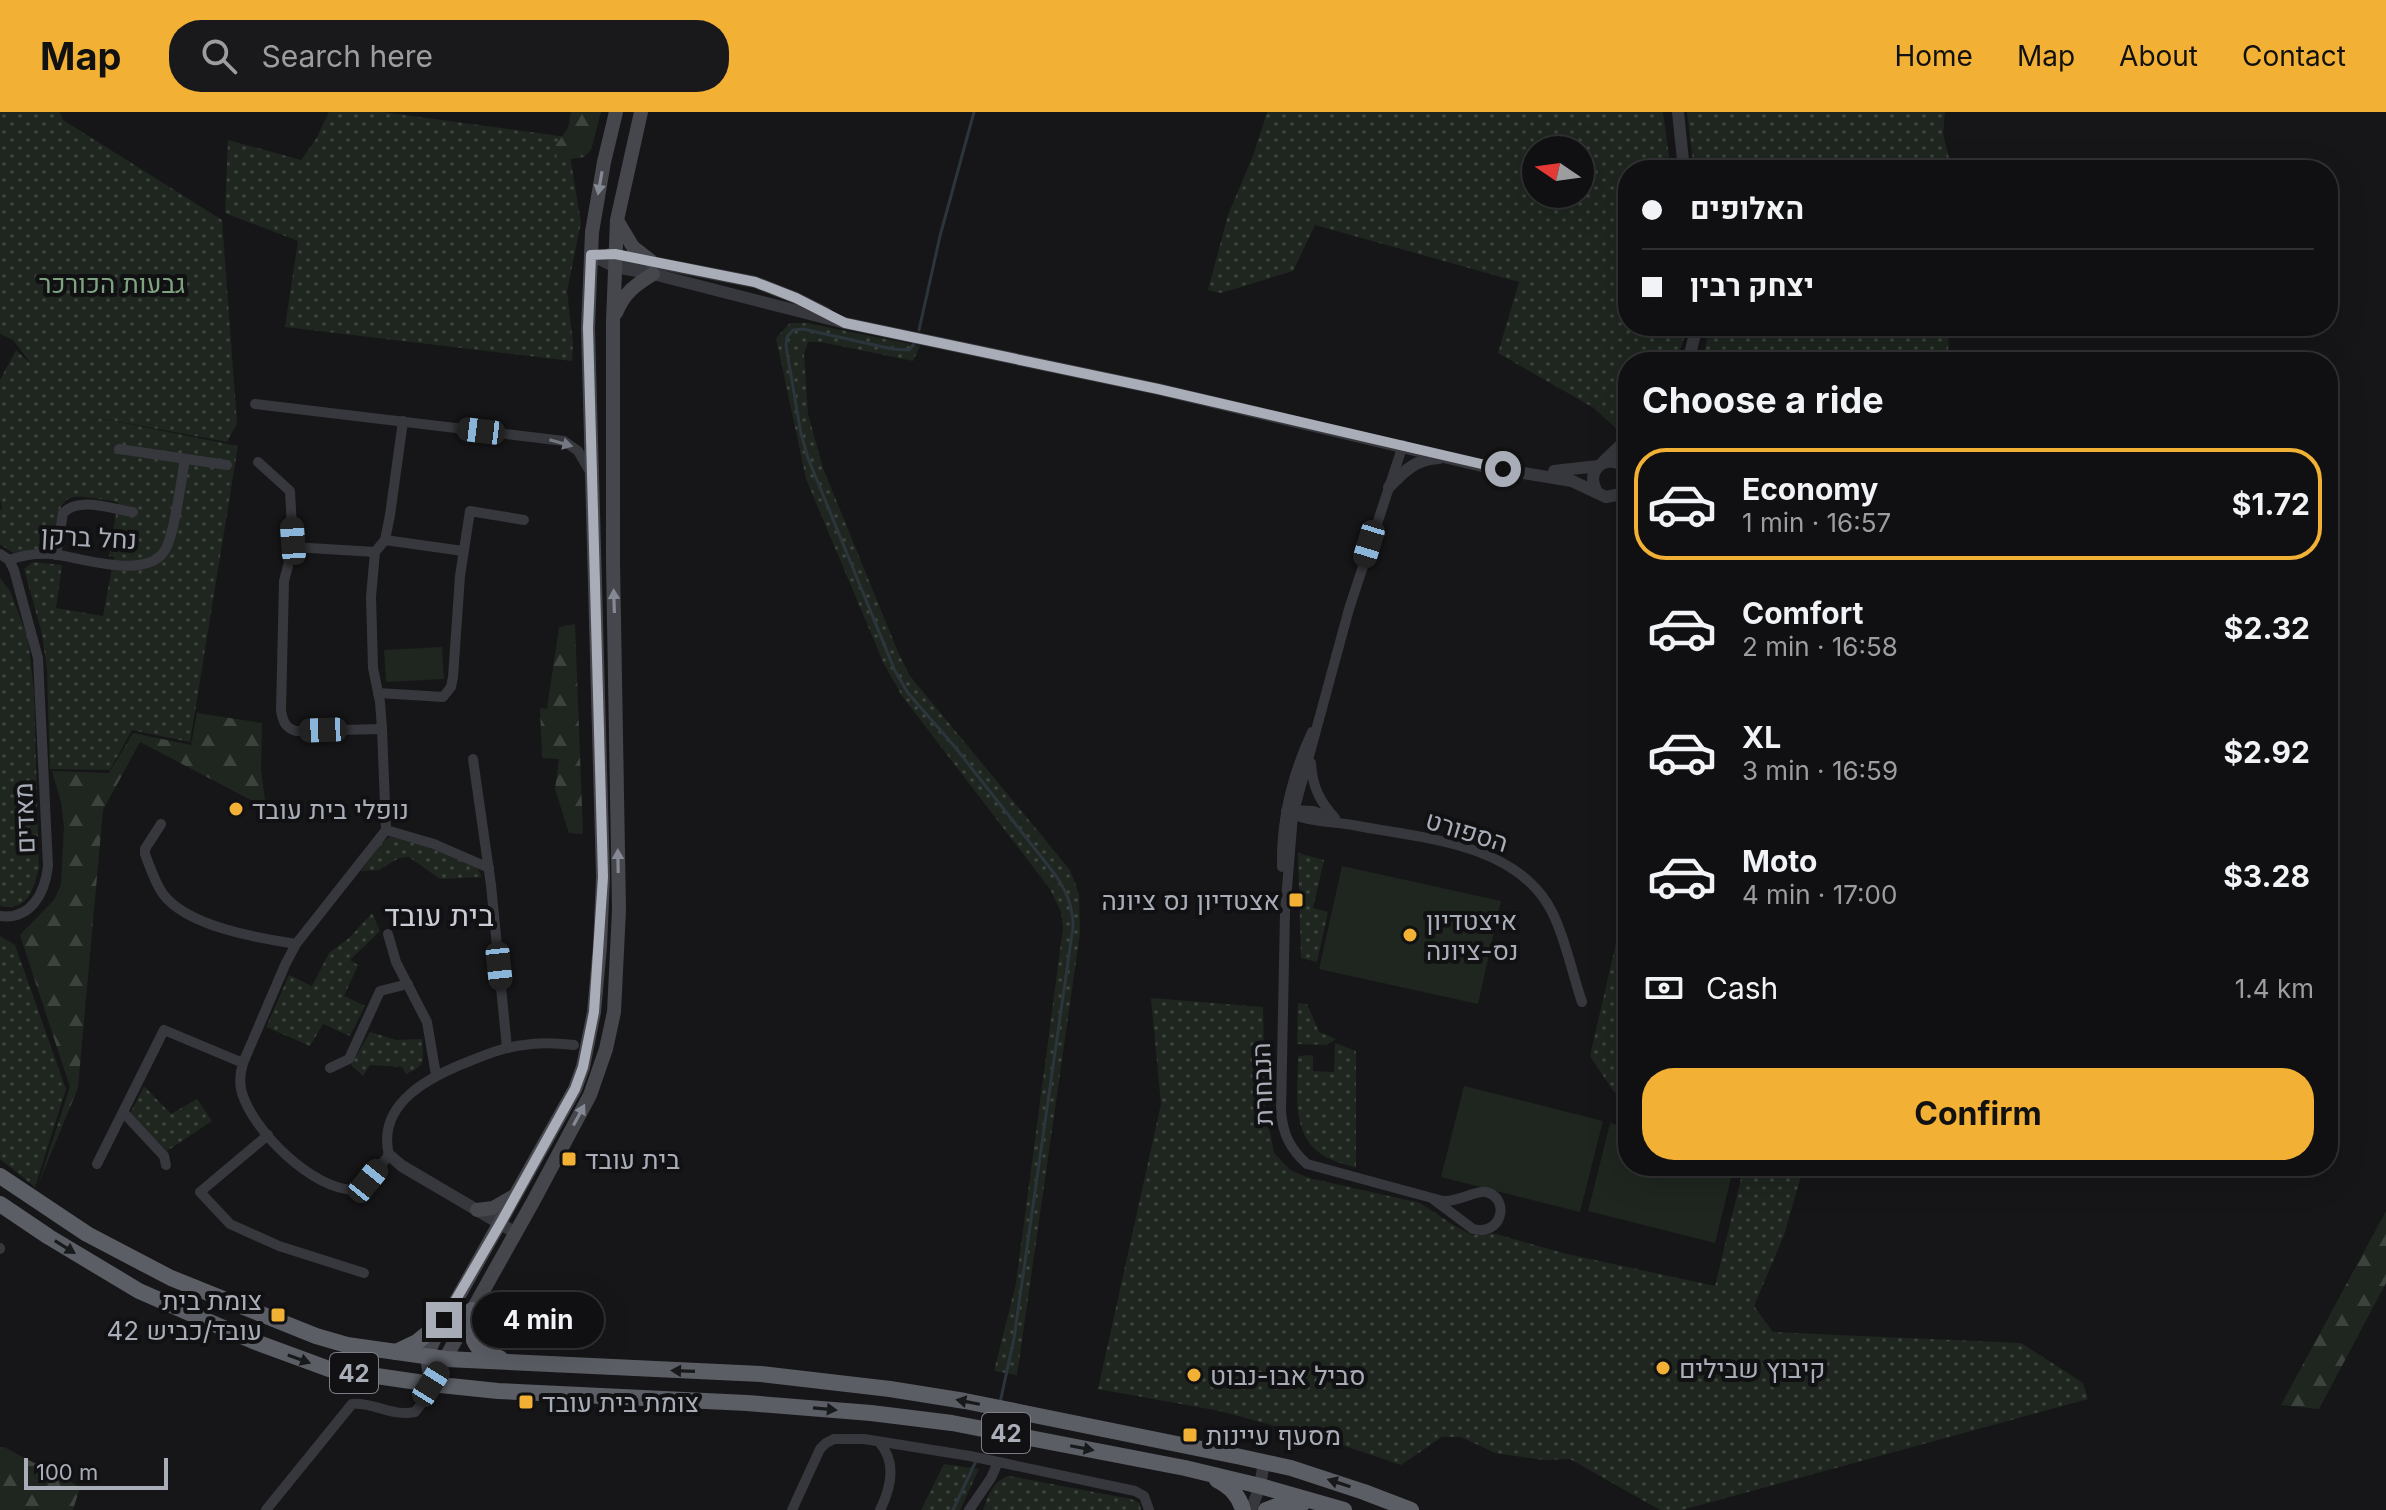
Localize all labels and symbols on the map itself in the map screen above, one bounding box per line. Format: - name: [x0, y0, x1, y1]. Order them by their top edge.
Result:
- north arrow: [1522, 136, 1594, 208]
- one-way arrow: [594, 171, 606, 196]
- park label: גבעות הכורכר: [39, 268, 185, 299]
- car: [456, 416, 506, 446]
- one-way arrow: [549, 437, 573, 450]
- route start: [1485, 451, 1521, 487]
- car: [279, 516, 307, 566]
- car: [1351, 518, 1387, 570]
- street label: נחל ברקן: [40, 519, 138, 555]
- one-way arrow: [607, 588, 620, 613]
- car: [299, 717, 347, 743]
- street label: מאדים: [7, 782, 41, 854]
- place label: נופלי בית עובד: [252, 794, 409, 825]
- marker: נופלי בית עובד: [227, 800, 245, 818]
- street label: הספורט: [1422, 804, 1512, 858]
- one-way arrow: [612, 848, 625, 873]
- place label: אצטדיון נס ציונה: [1102, 885, 1280, 916]
- marker: אצטדיון נס ציונה: [1287, 891, 1305, 909]
- district label: בית עובד: [384, 897, 494, 933]
- place label: איצטדיון נס-ציונה: [1426, 905, 1518, 966]
- marker: איצטדיון נס-ציונה: [1401, 926, 1419, 944]
- car: [485, 941, 513, 991]
- street label: הנבחרת: [1245, 1042, 1279, 1126]
- one-way arrow: [572, 1104, 586, 1126]
- place label: בית עובד: [585, 1144, 680, 1175]
- marker: בית עובד: [560, 1150, 578, 1168]
- car: [344, 1155, 392, 1207]
- one-way arrow: [54, 1239, 76, 1253]
- place label: צומת בית עובד/כביש 42: [107, 1285, 262, 1346]
- callout: 4 min: [472, 1292, 604, 1348]
- route end: [426, 1302, 462, 1338]
- marker: צומת בית עובד/כביש 42: [269, 1306, 287, 1324]
- one-way arrow: [287, 1353, 311, 1365]
- road number: 42: [330, 1353, 378, 1393]
- place label: קיבוץ שבילים: [1679, 1353, 1826, 1384]
- car: [408, 1357, 454, 1411]
- marker: קיבוץ שבילים: [1654, 1359, 1672, 1377]
- place label: סביל אבו-נבוט: [1210, 1360, 1366, 1391]
- one-way arrow: [670, 1365, 695, 1378]
- marker: סביל אבו-נבוט: [1185, 1366, 1203, 1384]
- place label: צומת בית עובד: [542, 1387, 699, 1418]
- marker: צומת בית עובד: [517, 1393, 535, 1411]
- one-way arrow: [956, 1396, 981, 1408]
- one-way arrow: [813, 1403, 838, 1416]
- road number: 42: [982, 1413, 1030, 1453]
- place label: מסעף עיינות: [1206, 1420, 1341, 1451]
- marker: מסעף עיינות: [1181, 1426, 1199, 1444]
- one-way arrow: [1070, 1442, 1095, 1455]
- scale bar: [24, 1454, 168, 1490]
- one-way arrow: [1326, 1477, 1350, 1489]

